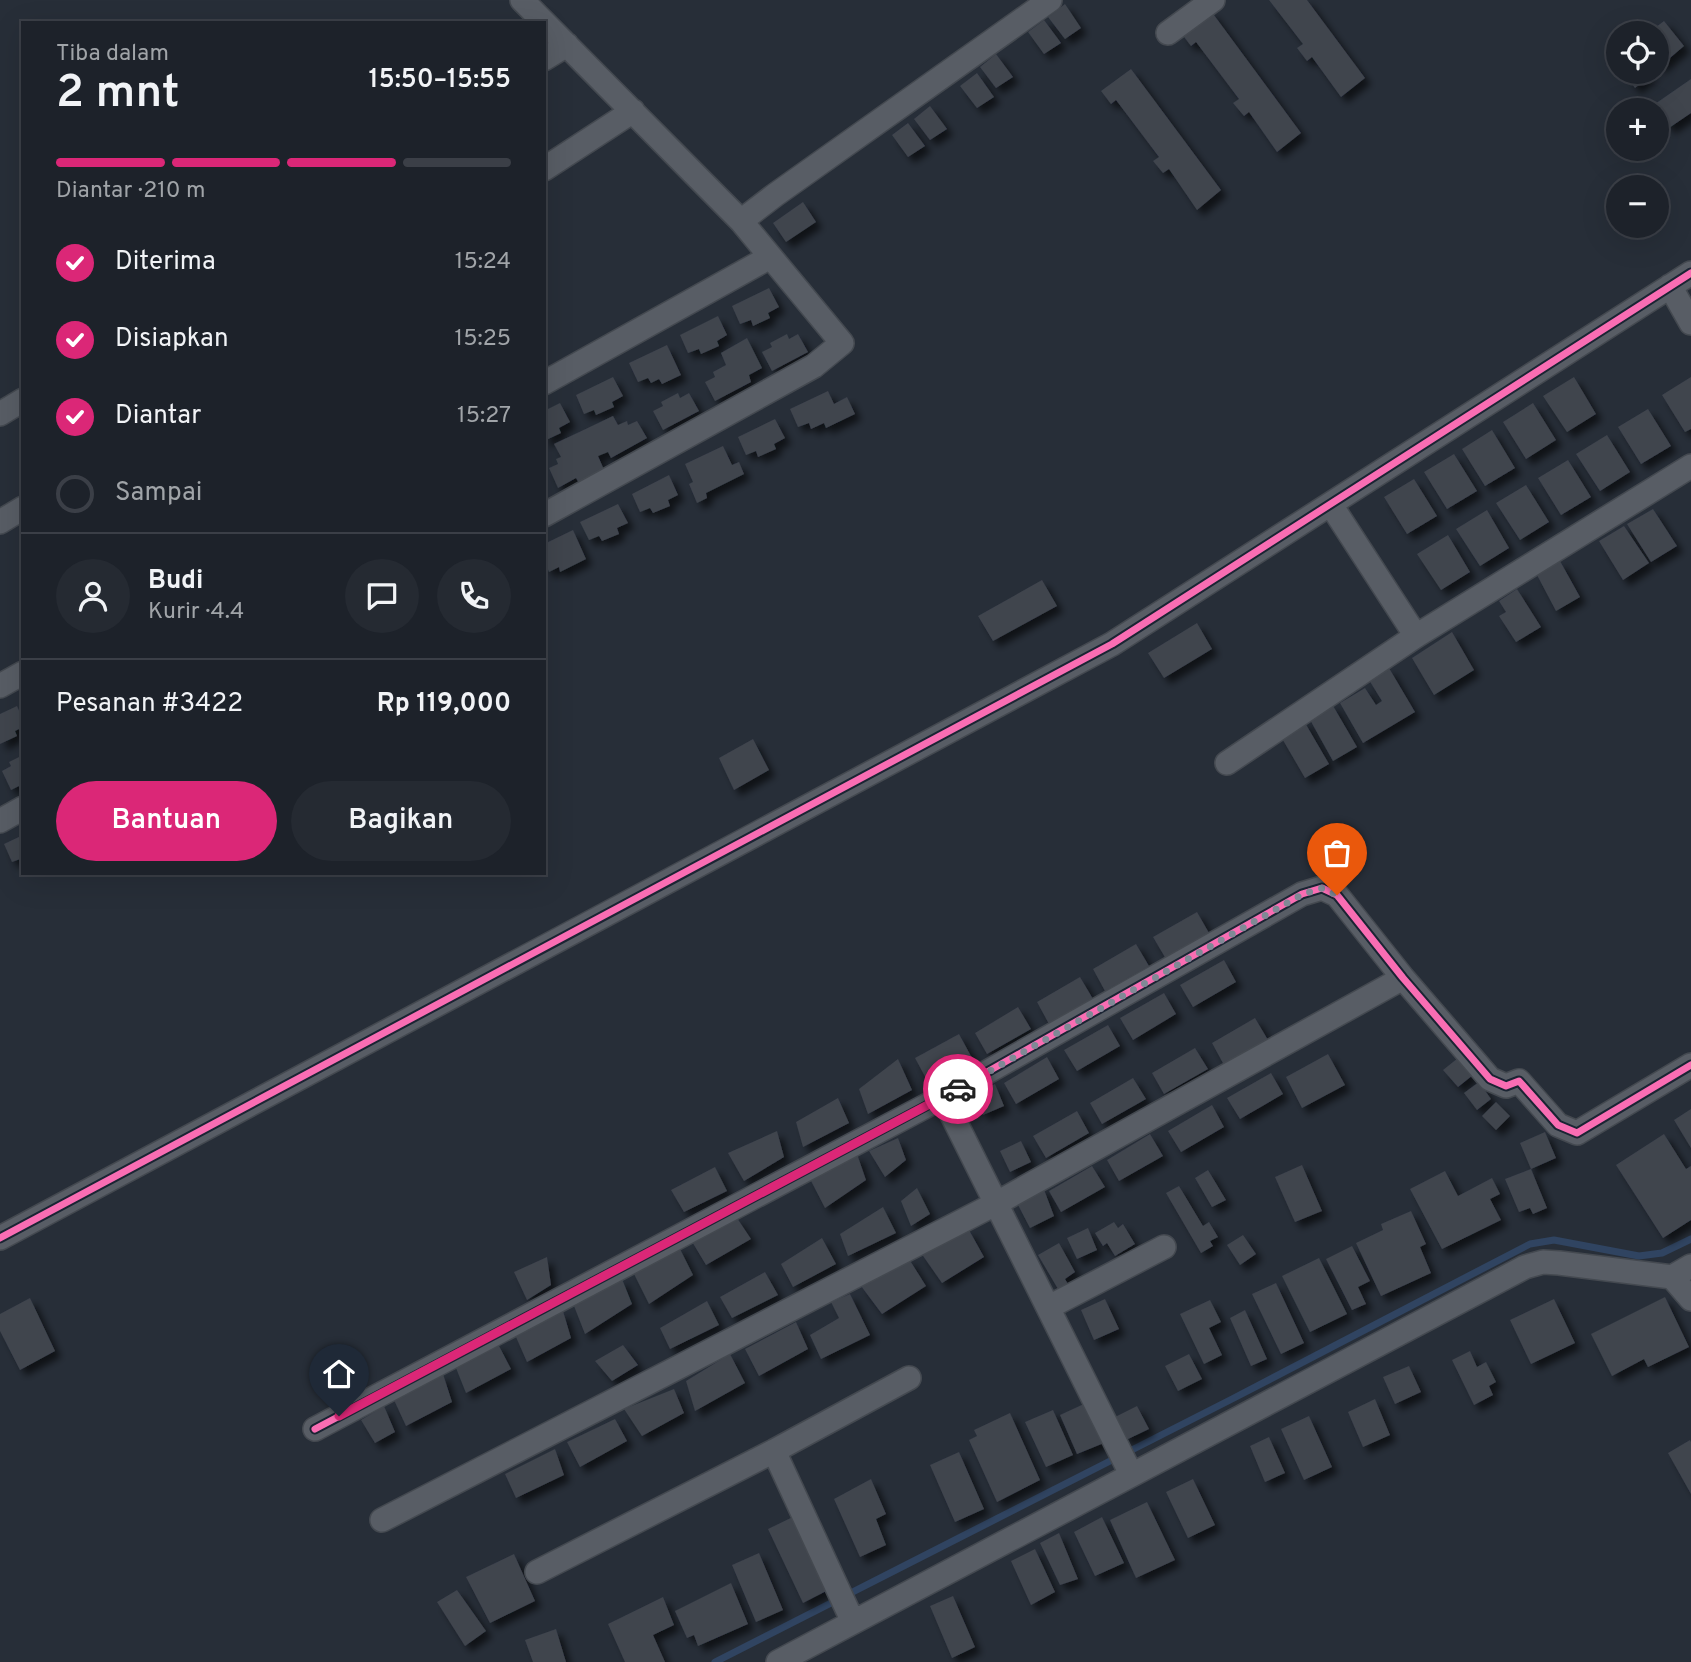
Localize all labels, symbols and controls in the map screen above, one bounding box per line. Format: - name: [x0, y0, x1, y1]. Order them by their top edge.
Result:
- map controls: [1606, 21, 1669, 238]
- button: locate: [1606, 21, 1669, 84]
- text: Tiba dalam: [56, 40, 169, 69]
- text: 15:50–15:55: [369, 64, 511, 97]
- text: 2 mnt: [56, 65, 180, 124]
- button: +: [1606, 98, 1669, 161]
- button: −: [1606, 175, 1669, 238]
- text: Diantar · 210 m: [56, 177, 205, 206]
- icon: check: [56, 244, 94, 282]
- text: Diterima: [115, 246, 216, 279]
- text: 15:24: [455, 248, 511, 277]
- icon: check: [56, 321, 94, 359]
- text: Disiapkan: [115, 323, 229, 356]
- text: 15:25: [455, 325, 511, 354]
- icon: check: [56, 398, 94, 436]
- text: Diantar: [115, 400, 201, 433]
- text: 15:27: [457, 402, 511, 431]
- text: Sampai: [115, 477, 202, 510]
- button: person: [56, 559, 130, 633]
- button: chat: [345, 559, 419, 633]
- button: phone: [437, 559, 511, 633]
- text: Budi: [148, 565, 203, 598]
- text: Kurir · 4.4: [148, 598, 244, 627]
- text: Pesanan #3422: [56, 688, 243, 721]
- text: Rp 119,000: [377, 688, 511, 721]
- button: Bantuan: [56, 781, 277, 861]
- button: Bagikan: [291, 781, 511, 861]
- pin: [1307, 823, 1367, 895]
- icon: bag: [1318, 834, 1356, 872]
- courier: [923, 1054, 993, 1124]
- icon: car: [939, 1070, 977, 1108]
- pin: [309, 1344, 369, 1416]
- icon: home: [320, 1355, 358, 1393]

